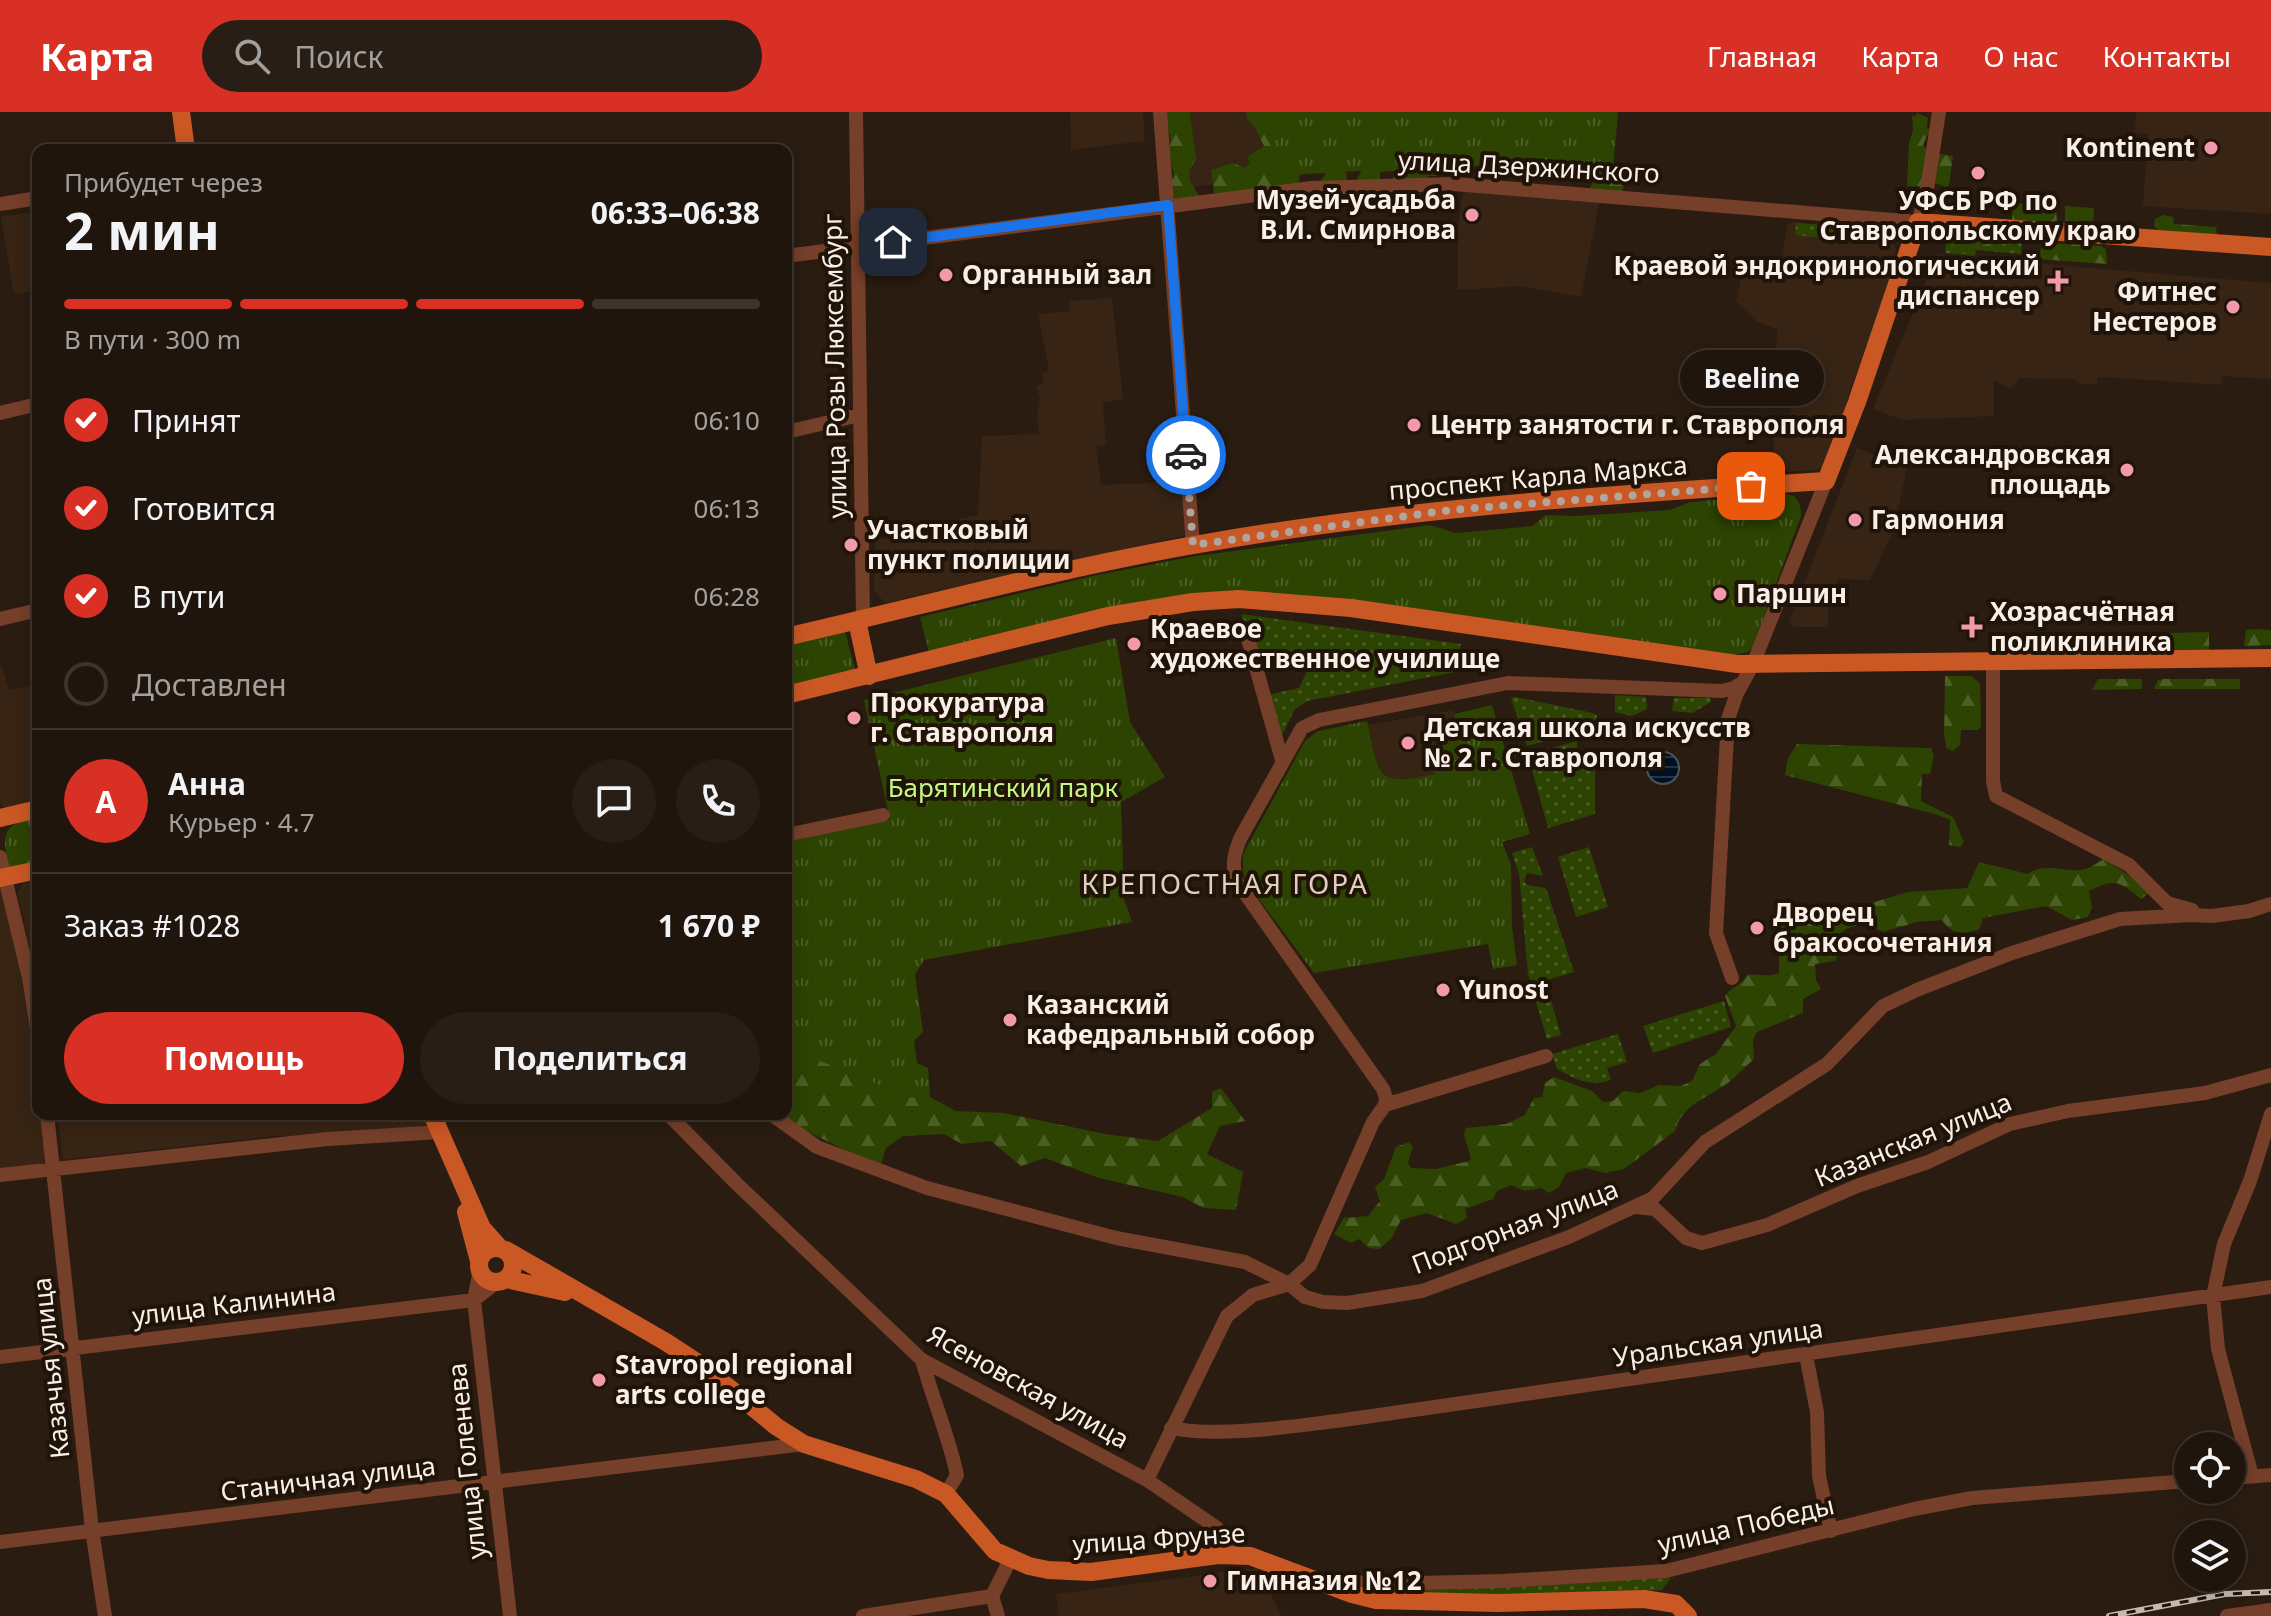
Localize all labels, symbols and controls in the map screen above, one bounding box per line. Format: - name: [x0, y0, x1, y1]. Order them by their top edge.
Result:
- search box: [202, 20, 762, 92]
- text: Карта: [40, 30, 154, 82]
- icon: search: [230, 34, 274, 78]
- text: Поиск: [294, 36, 383, 77]
- text: Главная: [1707, 37, 1817, 75]
- text: Карта: [1861, 37, 1939, 75]
- text: О нас: [1983, 37, 2059, 75]
- text: Контакты: [2103, 37, 2231, 75]
- place label: Kontinent: [2065, 129, 2195, 165]
- marker: Kontinent: [2202, 139, 2220, 157]
- street label: улица Дзержинского: [1397, 141, 1661, 191]
- text: Прибудет через: [64, 164, 263, 200]
- marker: УФСБ РФ по Ставропольскому краю: [1969, 164, 1987, 182]
- place label: Музей-усадьба В.И. Смирнова: [1255, 181, 1456, 247]
- place label: УФСБ РФ по Ставропольскому краю: [1820, 182, 2136, 248]
- text: 06:33–06:38: [591, 192, 760, 233]
- text: 2 мин: [64, 194, 220, 265]
- marker: Музей-усадьба В.И. Смирнова: [1463, 206, 1481, 224]
- pin: [859, 208, 927, 276]
- street label: улица Розы Люксембург: [813, 213, 855, 519]
- icon: home: [871, 220, 915, 264]
- place label: Краевой эндокринологический диспансер: [1614, 247, 2040, 313]
- place label: Органный зал: [962, 256, 1152, 292]
- marker: Органный зал: [937, 266, 955, 284]
- marker: Краевой эндокринологический диспансер: [2047, 270, 2069, 292]
- place label: Фитнес Нестеров: [2092, 273, 2217, 339]
- marker: Фитнес Нестеров: [2224, 298, 2242, 316]
- text: В пути · 300 m: [64, 321, 241, 357]
- callout: Beeline: [1679, 350, 1823, 406]
- text: Beeline: [1704, 360, 1800, 396]
- icon: check: [64, 398, 108, 442]
- text: Принят: [132, 400, 241, 441]
- text: 06:10: [694, 402, 760, 438]
- place label: Центр занятости г. Ставрополя: [1430, 406, 1844, 442]
- courier: [1146, 415, 1226, 495]
- marker: Центр занятости г. Ставрополя: [1405, 416, 1423, 434]
- icon: car: [1164, 433, 1208, 477]
- place label: Александровская площадь: [1875, 436, 2111, 502]
- street label: проспект Карла Маркса: [1387, 446, 1689, 508]
- pin: [1717, 452, 1785, 520]
- marker: Александровская площадь: [2118, 461, 2136, 479]
- icon: bag: [1729, 464, 1773, 508]
- icon: check: [64, 486, 108, 530]
- text: Готовится: [132, 488, 276, 529]
- text: 06:13: [694, 490, 760, 526]
- place label: Гармония: [1871, 501, 2005, 537]
- place label: Участковый пункт полиции: [867, 511, 1070, 577]
- marker: Гармония: [1846, 511, 1864, 529]
- marker: Участковый пункт полиции: [842, 536, 860, 554]
- icon: check: [64, 574, 108, 618]
- place label: Паршин: [1736, 575, 1847, 611]
- text: В пути: [132, 576, 225, 617]
- text: 06:28: [694, 578, 760, 614]
- marker: Паршин: [1711, 585, 1729, 603]
- place label: Хозрасчётная поликлиника: [1990, 593, 2175, 659]
- place label: Краевое художественное училище: [1150, 610, 1500, 676]
- marker: Хозрасчётная поликлиника: [1961, 616, 1983, 638]
- marker: Краевое художественное училище: [1125, 635, 1143, 653]
- text: Доставлен: [132, 664, 287, 705]
- place label: Прокуратура г. Ставрополя: [870, 684, 1054, 750]
- marker: Прокуратура г. Ставрополя: [845, 709, 863, 727]
- place label: Детская школа искусств № 2 г. Ставрополя: [1424, 709, 1751, 775]
- marker: Детская школа искусств № 2 г. Ставрополя: [1399, 734, 1417, 752]
- button: chat: [572, 759, 656, 843]
- button: phone: [676, 759, 760, 843]
- text: Анна: [168, 763, 246, 804]
- park label: Барятинский парк: [888, 769, 1119, 805]
- text: А: [96, 781, 116, 822]
- text: Курьер · 4.7: [168, 804, 315, 840]
- district label: КРЕПОСТНАЯ ГОРА: [1081, 864, 1369, 902]
- place label: Дворец бракосочетания: [1773, 894, 1993, 960]
- text: Заказ #1028: [64, 905, 240, 946]
- text: 1 670 ₽: [658, 905, 760, 946]
- marker: Дворец бракосочетания: [1748, 919, 1766, 937]
- place label: Yunost: [1459, 971, 1549, 1007]
- marker: Yunost: [1434, 981, 1452, 999]
- place label: Казанский кафедральный собор: [1026, 986, 1315, 1052]
- marker: Казанский кафедральный собор: [1001, 1011, 1019, 1029]
- button: Помощь: [64, 1012, 404, 1104]
- button: Поделиться: [420, 1012, 760, 1104]
- street label: Казанская улица: [1809, 1083, 2017, 1195]
- street label: Подгорная улица: [1406, 1170, 1623, 1282]
- street label: улица Калинина: [130, 1273, 338, 1333]
- street label: Казачья улица: [23, 1276, 77, 1461]
- street label: Уральская улица: [1611, 1309, 1825, 1375]
- street label: Ясеновская улица: [921, 1316, 1136, 1457]
- place label: Stavropol regional arts college: [615, 1346, 853, 1412]
- street label: улица Голенева: [438, 1361, 494, 1561]
- marker: Stavropol regional arts college: [590, 1371, 608, 1389]
- map controls: [2174, 1432, 2246, 1592]
- button: locate: [2174, 1432, 2246, 1504]
- street label: Станичная улица: [218, 1447, 438, 1509]
- street label: улица Победы: [1654, 1486, 1838, 1562]
- street label: улица Фрунзе: [1071, 1514, 1246, 1562]
- button: layers: [2174, 1520, 2246, 1592]
- place label: Гимназия №12: [1226, 1562, 1422, 1598]
- marker: Гимназия №12: [1201, 1572, 1219, 1590]

